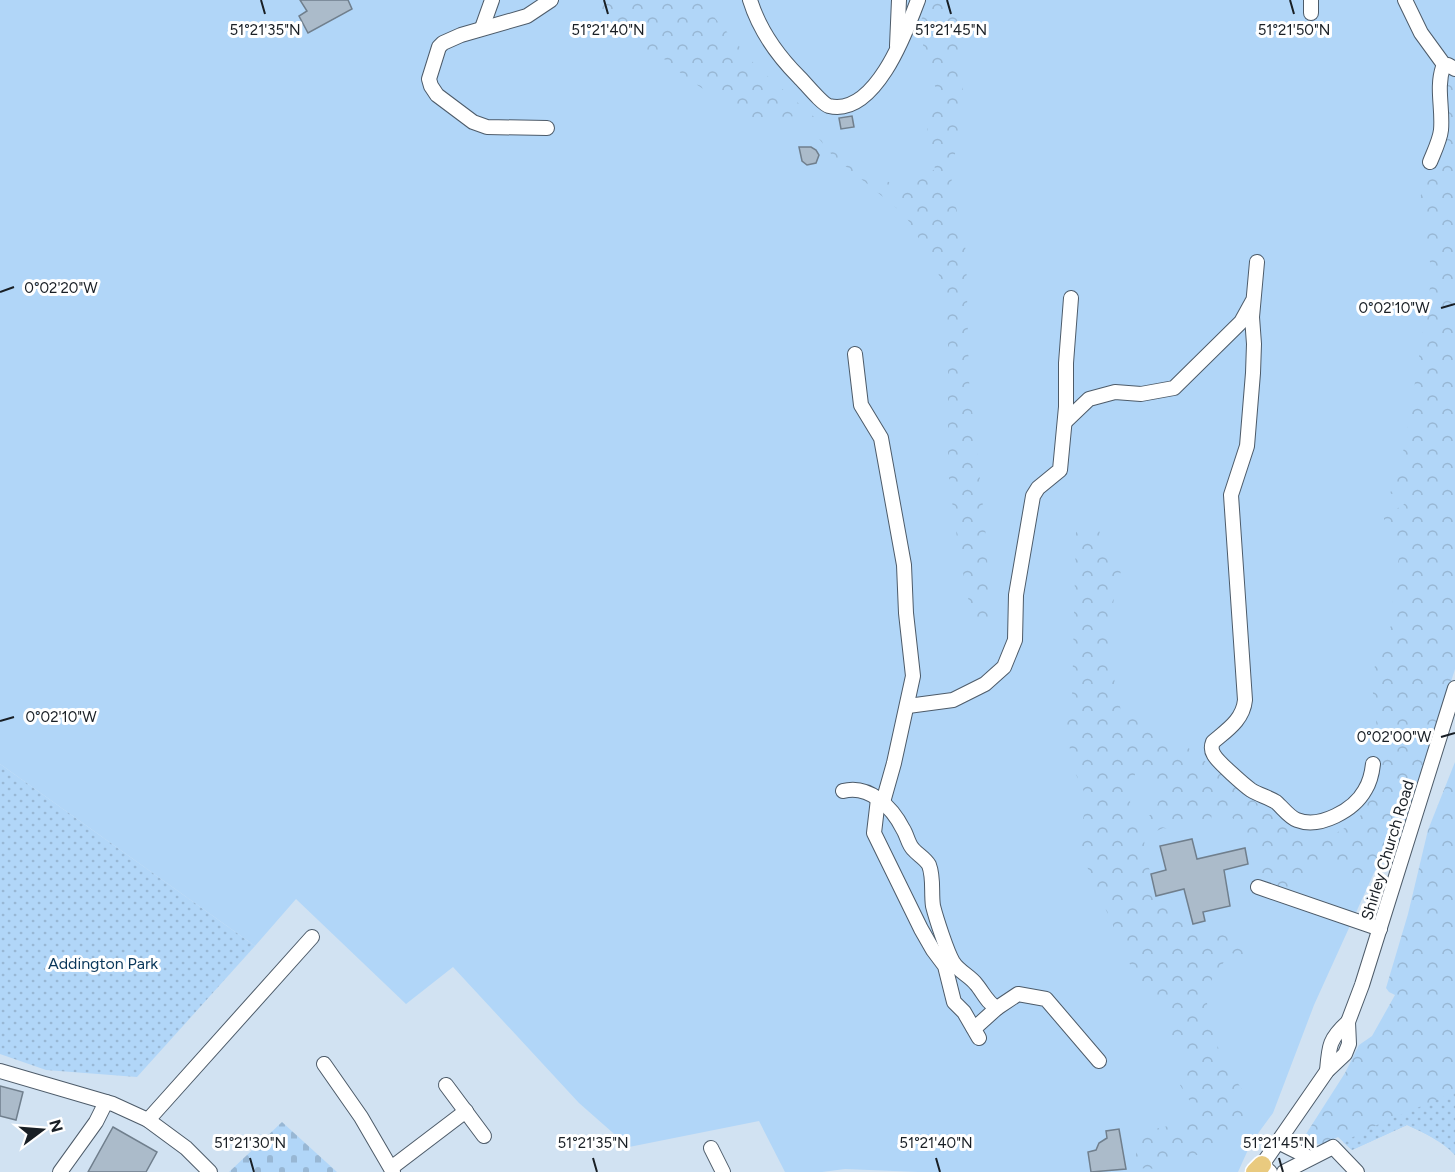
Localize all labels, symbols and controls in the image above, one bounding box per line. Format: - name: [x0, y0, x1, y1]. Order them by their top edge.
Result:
- text: 51°21'35"N: [229, 21, 301, 39]
- text: 51°21'40"N: [571, 21, 645, 39]
- text: 51°21'45"N: [915, 21, 987, 39]
- text: 51°21'50"N: [1258, 21, 1330, 39]
- text: 0°02'20"W: [24, 279, 98, 297]
- text: 0°02'10"W: [1358, 299, 1430, 317]
- text: 0°02'10"W: [25, 708, 97, 726]
- text: 0°02'00"W: [1357, 728, 1432, 746]
- street label: Shirley Church Road: [1357, 778, 1418, 922]
- park label: Addington Park: [48, 954, 158, 973]
- north arrow: [12, 1100, 72, 1160]
- text: N: [45, 1117, 67, 1135]
- text: 51°21'30"N: [214, 1134, 286, 1152]
- text: 51°21'35"N: [557, 1134, 629, 1152]
- text: 51°21'40"N: [899, 1134, 973, 1152]
- text: 51°21'45"N: [1243, 1134, 1315, 1152]

